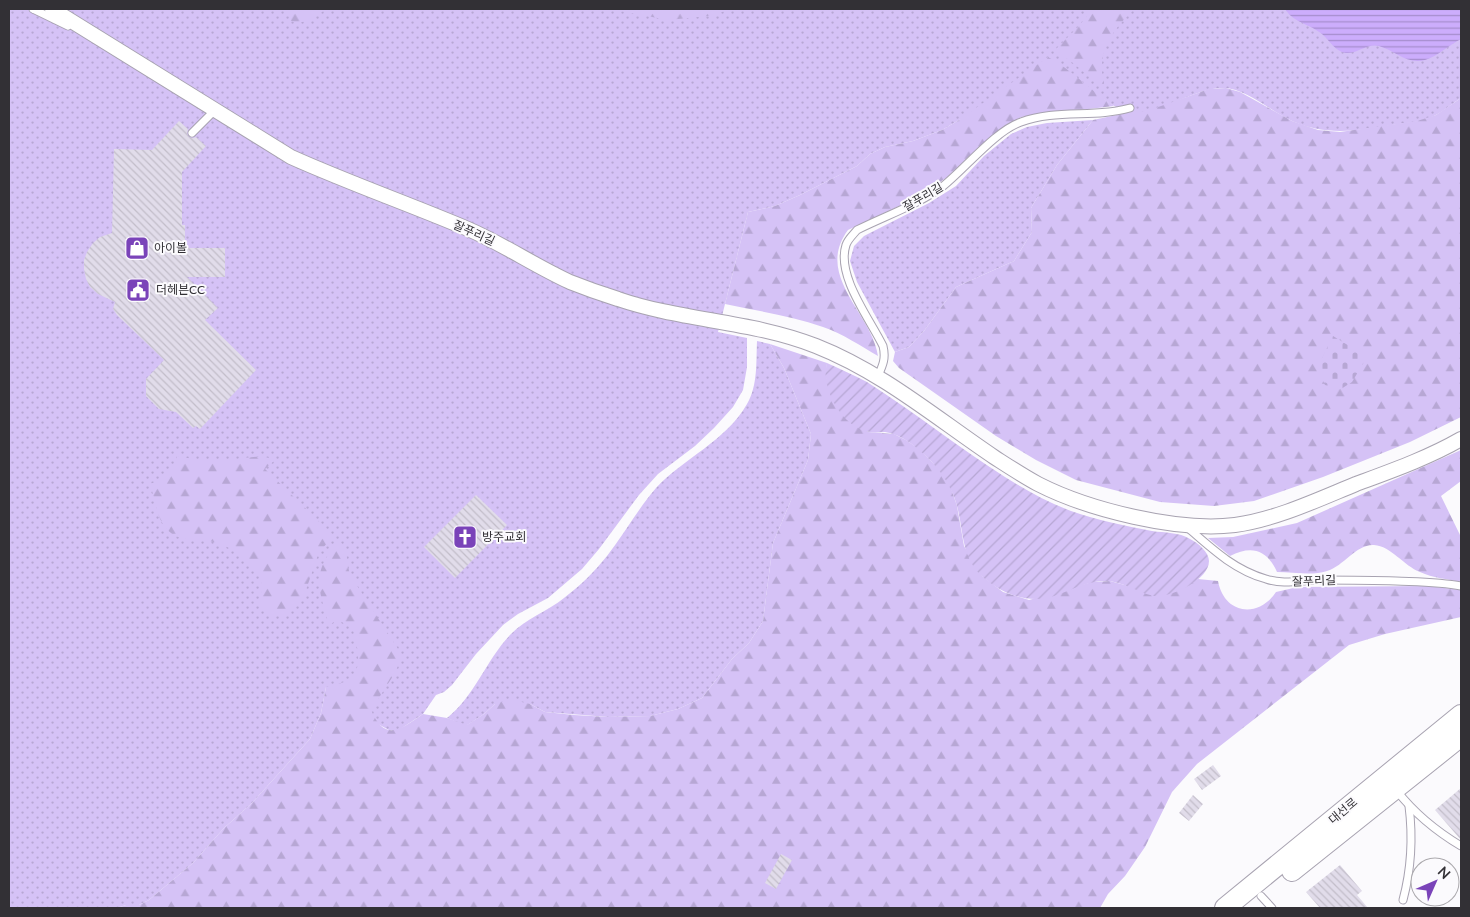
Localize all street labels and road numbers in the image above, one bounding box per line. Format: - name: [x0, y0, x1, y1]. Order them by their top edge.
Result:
- street label: 잘푸리길: [900, 179, 946, 214]
- street label: 잘푸리길: [451, 217, 497, 248]
- street label: 잘푸리길: [1292, 572, 1336, 589]
- street label: 대선로: [1325, 794, 1360, 827]

